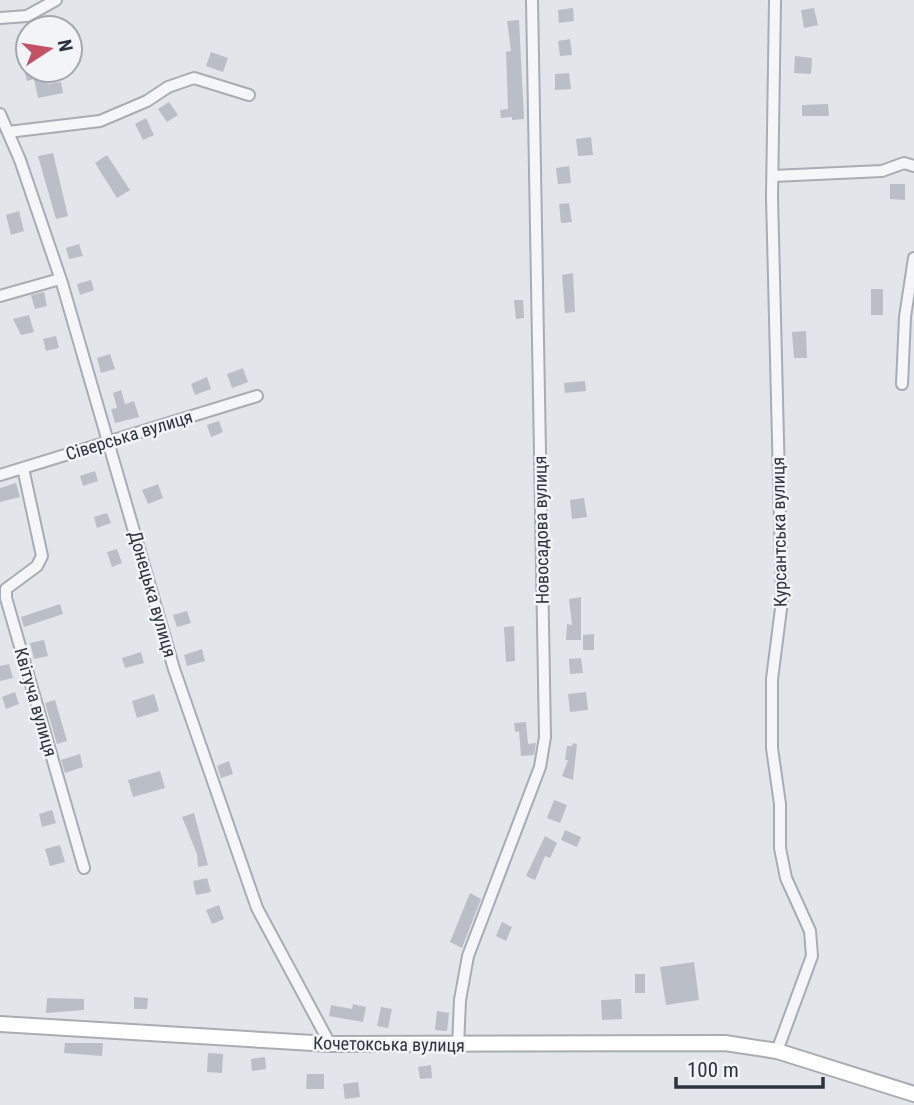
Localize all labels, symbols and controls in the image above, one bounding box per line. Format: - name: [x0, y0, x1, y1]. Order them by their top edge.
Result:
- north arrow: [14, 14, 84, 84]
- text: N: [53, 37, 78, 54]
- street label: Сіверська вулиця: [63, 406, 195, 464]
- street label: Новосадова вулиця: [529, 456, 553, 604]
- street label: Курсантська вулиця: [767, 457, 791, 607]
- street label: Донецька вулиця: [125, 528, 181, 660]
- street label: Квітуча вулиця: [10, 645, 62, 759]
- street label: Кочетокська вулиця: [313, 1032, 465, 1056]
- scale bar: [676, 1046, 823, 1090]
- text: 100 m: [687, 1058, 739, 1082]

